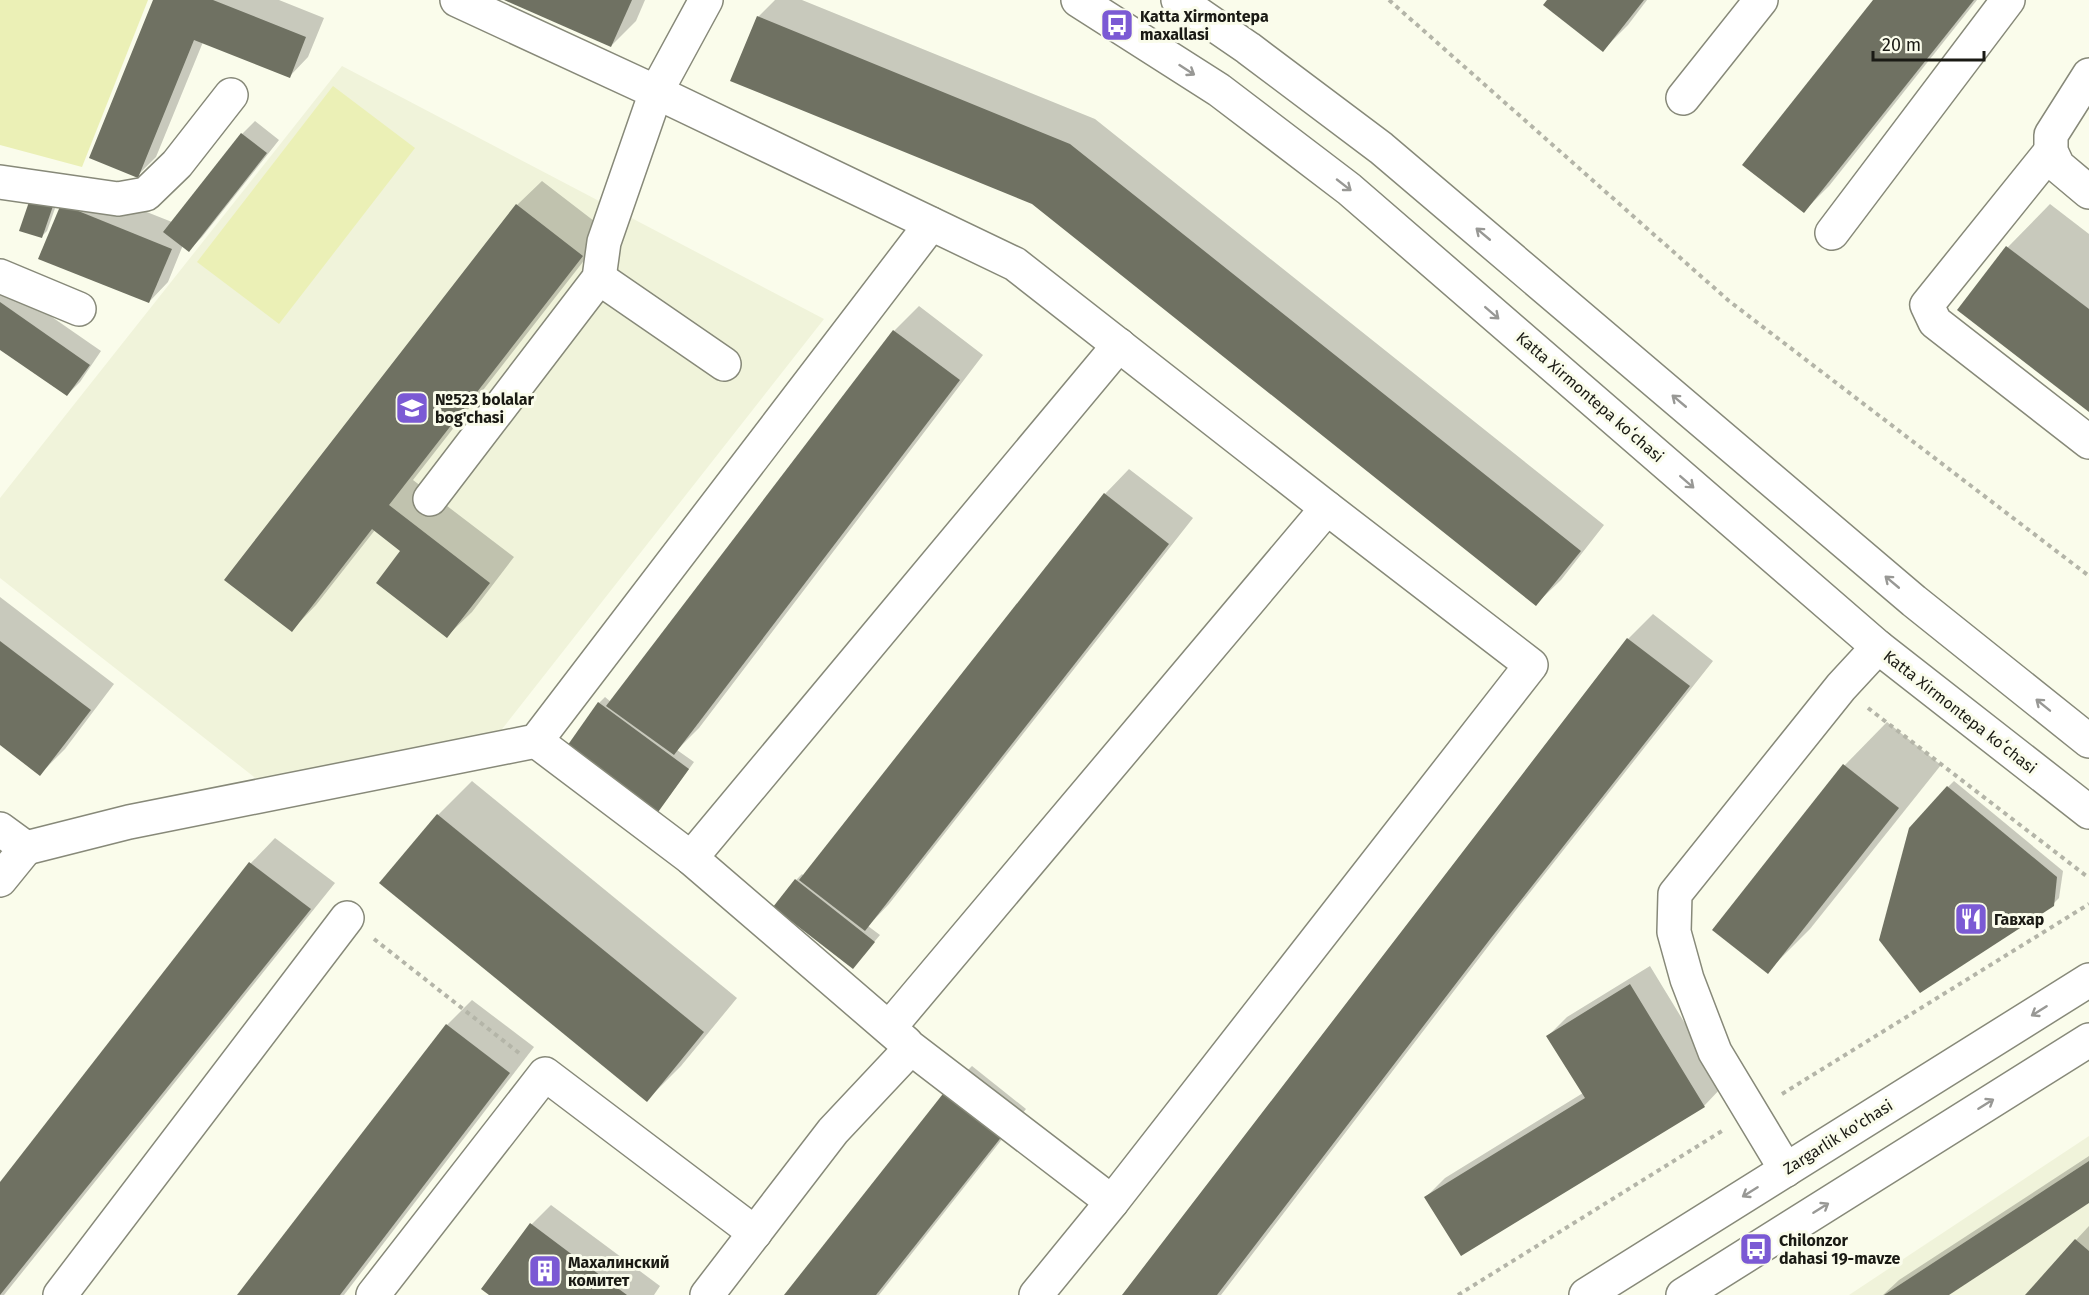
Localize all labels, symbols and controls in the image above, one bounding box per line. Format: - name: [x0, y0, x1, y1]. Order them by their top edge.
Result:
- bus stop icon: Katta Xirmontepa maxallasi: [1099, 7, 1135, 43]
- place label: Katta Xirmontepa maxallasi: [1140, 7, 1269, 44]
- scale bar: [1873, 24, 1984, 62]
- text: 20 m: [1882, 34, 1921, 56]
- one-way arrow: [1179, 64, 1195, 76]
- one-way arrow: [1336, 179, 1352, 192]
- one-way arrow: [1476, 227, 1491, 241]
- one-way arrow: [1484, 306, 1499, 320]
- street label: Katta Xirmontepa koʻchasi: [1512, 328, 1668, 466]
- school or university icon: №523 bolalar bog'chasi: [394, 390, 430, 426]
- place label: №523 bolalar bog'chasi: [435, 390, 534, 427]
- one-way arrow: [1671, 395, 1687, 408]
- one-way arrow: [1679, 475, 1694, 489]
- one-way arrow: [1885, 575, 1900, 589]
- street label: Katta Xirmontepa koʻchasi: [1880, 646, 2040, 778]
- one-way arrow: [2036, 698, 2052, 711]
- restaurant icon: Гавхар: [1953, 901, 1989, 937]
- place label: Гавхар: [1994, 910, 2044, 929]
- one-way arrow: [2031, 1004, 2048, 1017]
- street label: Zargarlik ko'chasi: [1780, 1096, 1896, 1178]
- one-way arrow: [1977, 1098, 1994, 1110]
- one-way arrow: [1742, 1187, 1759, 1199]
- one-way arrow: [1812, 1202, 1829, 1214]
- bus stop icon: Chilonzor dahasi 19-mavze: [1738, 1231, 1774, 1267]
- place label: Chilonzor dahasi 19-mavze: [1779, 1231, 1901, 1268]
- building icon: Махалинский комитет: [527, 1253, 563, 1289]
- place label: Махалинский комитет: [568, 1253, 669, 1290]

